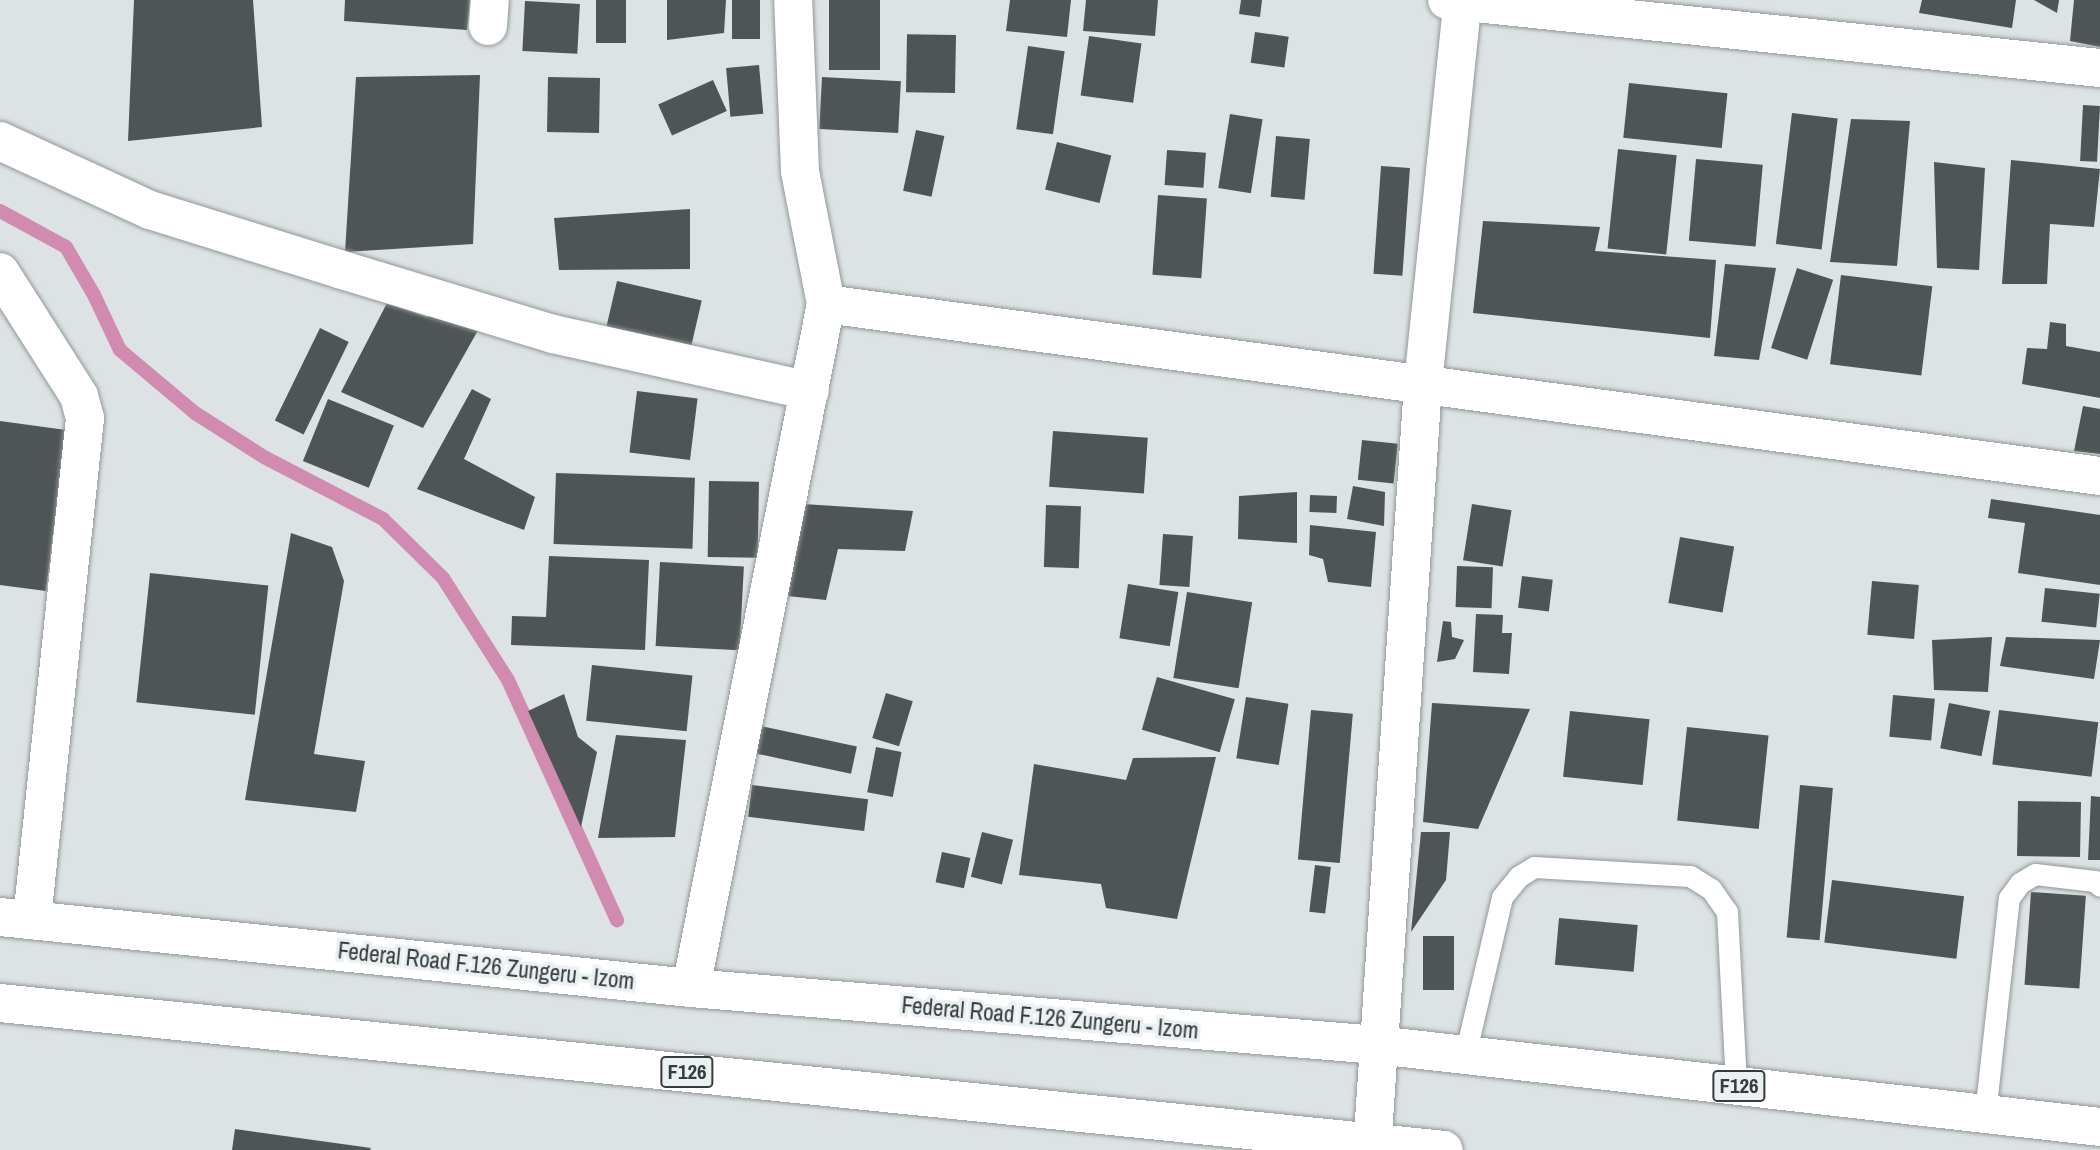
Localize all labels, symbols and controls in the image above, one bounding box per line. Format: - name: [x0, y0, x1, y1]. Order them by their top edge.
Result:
- street label: Federal Road F.126 Zungeru - Izom: [336, 937, 636, 995]
- street label: Federal Road F.126 Zungeru - Izom: [900, 991, 1200, 1045]
- road number: F126: [659, 1054, 715, 1090]
- road number: F126: [1711, 1068, 1767, 1104]

